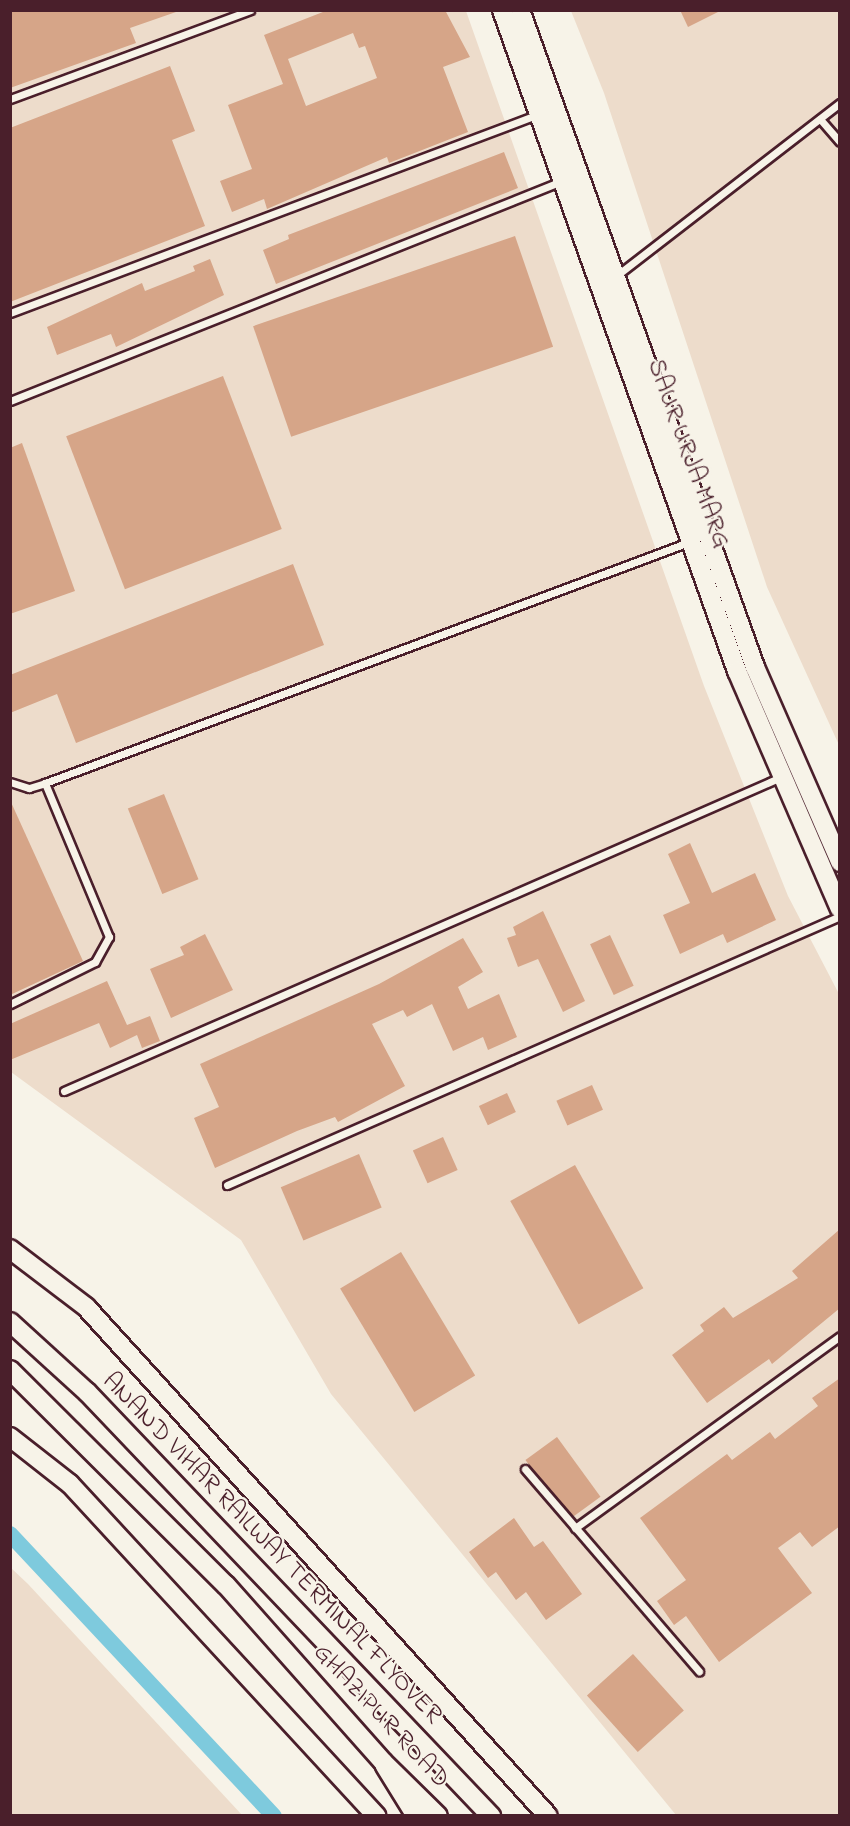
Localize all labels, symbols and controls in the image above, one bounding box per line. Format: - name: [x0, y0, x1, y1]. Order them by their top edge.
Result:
- street label: SAUR URJA MARG: [638, 355, 736, 553]
- street label: ANAND VIHAR RAILWAY TERMINAL FLYOVER: [94, 1367, 448, 1731]
- street label: GHAZIPUR ROAD: [305, 1638, 455, 1796]

